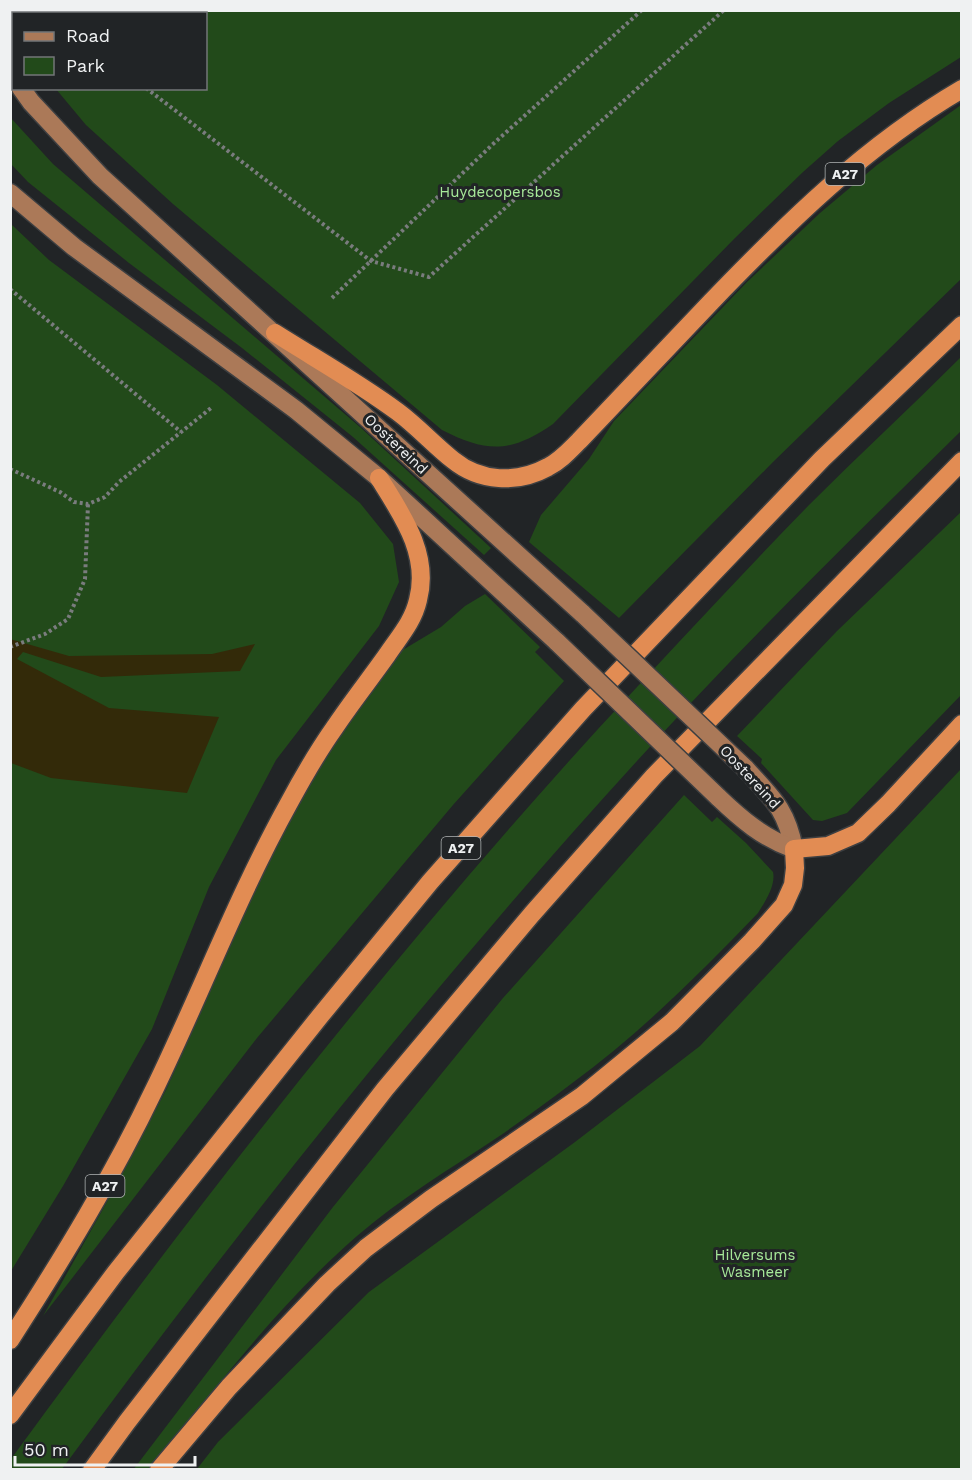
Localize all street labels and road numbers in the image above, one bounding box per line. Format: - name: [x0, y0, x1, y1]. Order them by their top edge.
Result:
- road number: A27: [826, 163, 864, 185]
- street label: Oostereind: [361, 410, 431, 478]
- street label: Oostereind: [716, 742, 784, 812]
- road number: A27: [442, 837, 480, 859]
- road number: A27: [86, 1175, 124, 1197]

